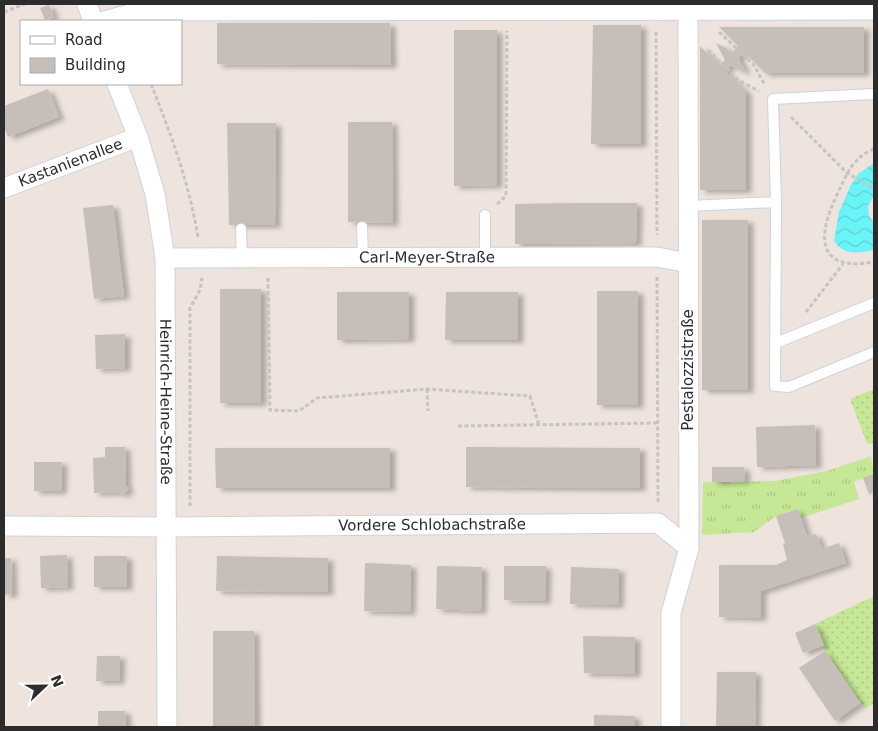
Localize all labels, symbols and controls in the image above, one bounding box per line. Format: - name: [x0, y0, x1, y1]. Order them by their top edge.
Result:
- legend: [20, 20, 182, 85]
- text: Road: [65, 31, 103, 49]
- text: Building: [65, 56, 126, 74]
- street label: Kastanienallee: [16, 135, 125, 191]
- street label: Carl-Meyer-Straße: [359, 248, 495, 267]
- street label: Pestalozzistraße: [679, 309, 697, 431]
- street label: Heinrich-Heine-Straße: [156, 319, 175, 485]
- street label: Vordere Schlobachstraße: [338, 515, 526, 535]
- north arrow: [20, 661, 70, 711]
- text: N: [47, 673, 67, 690]

